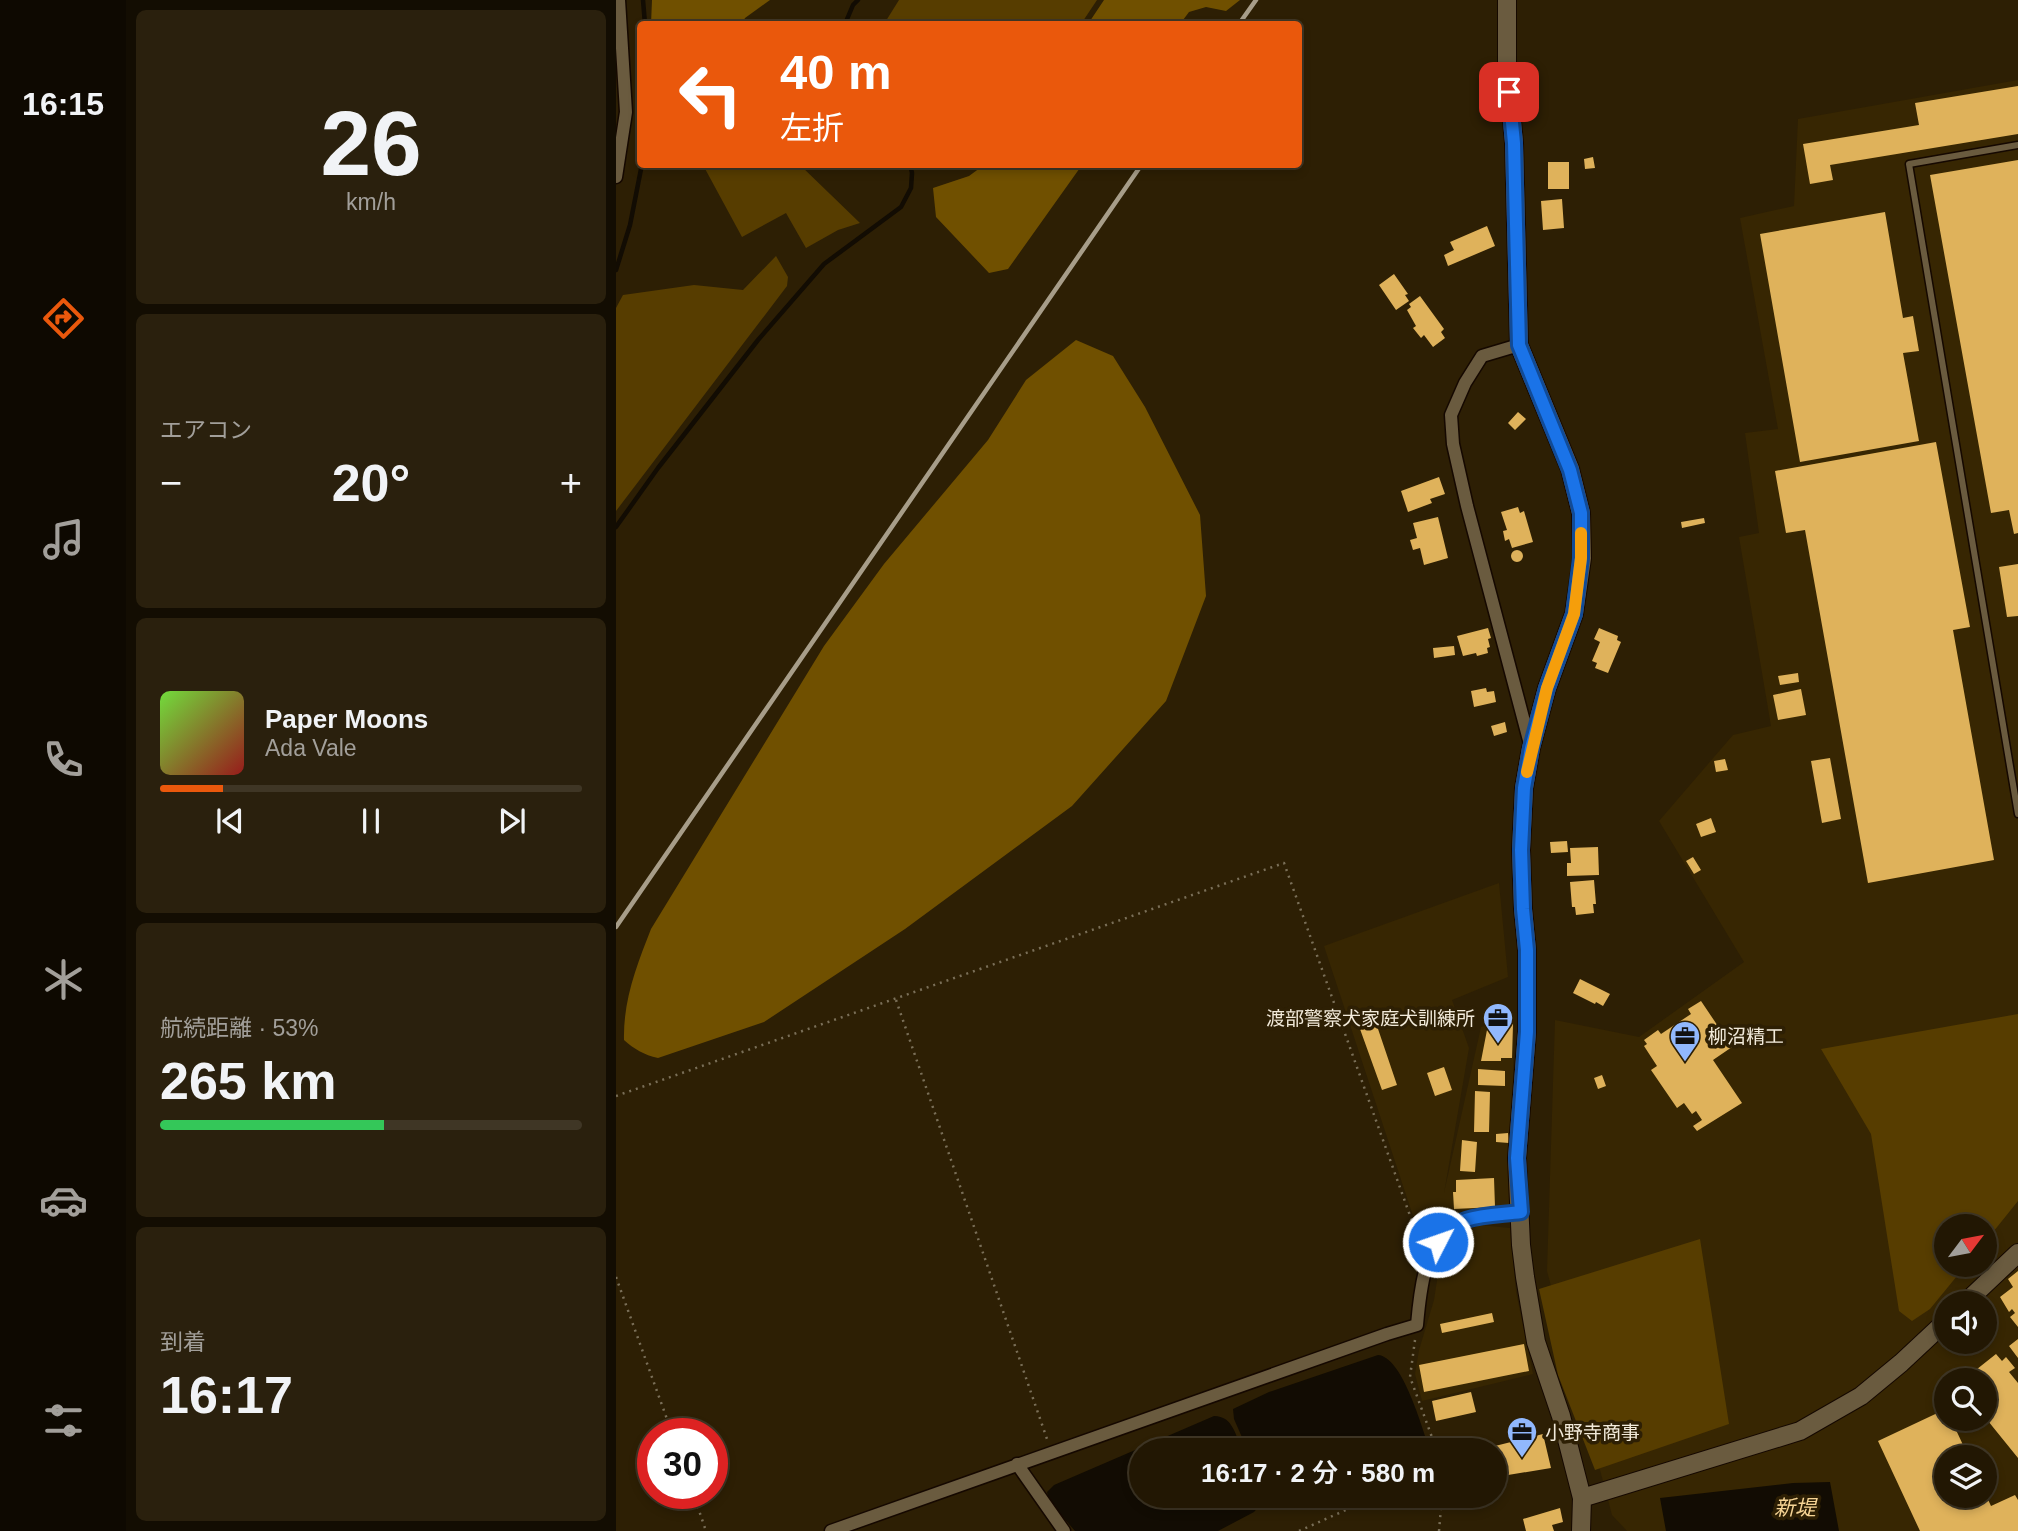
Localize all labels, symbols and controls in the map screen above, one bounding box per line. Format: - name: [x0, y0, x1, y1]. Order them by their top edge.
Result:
- text: 40 m: [780, 45, 892, 99]
- icon: left: [665, 49, 756, 140]
- pin: [1479, 62, 1539, 122]
- icon: arrive: [1490, 73, 1528, 111]
- text: 16:15: [22, 86, 104, 122]
- text: 26: [320, 93, 422, 194]
- text: 左折: [780, 110, 844, 146]
- text: km/h: [346, 189, 396, 215]
- icon: directions: [39, 294, 88, 343]
- text: エアコン: [160, 417, 252, 443]
- text: 20°: [332, 454, 410, 512]
- text: −: [160, 462, 182, 504]
- text: +: [560, 462, 582, 504]
- icon: music: [39, 515, 88, 564]
- text: Paper Moons: [265, 704, 428, 734]
- icon: phone: [39, 735, 88, 784]
- text: Ada Vale: [265, 735, 357, 761]
- icon: previous: [211, 802, 249, 840]
- icon: pause: [352, 802, 390, 840]
- icon: next: [493, 802, 531, 840]
- icon: climate: [39, 955, 88, 1004]
- office icon: 渡部警察犬家庭犬訓練所: [1481, 1001, 1515, 1045]
- place label: 渡部警察犬家庭犬訓練所: [1266, 1008, 1475, 1029]
- text: 航続距離 · 53%: [160, 1015, 318, 1041]
- office icon: 柳沼精工: [1668, 1019, 1702, 1063]
- place label: 柳沼精工: [1708, 1026, 1784, 1047]
- text: 265 km: [160, 1052, 336, 1110]
- icon: car: [39, 1176, 88, 1225]
- position arrow: [1401, 1205, 1475, 1279]
- north arrow: [1934, 1214, 1997, 1278]
- map controls: [1934, 1214, 1997, 1508]
- button: sound: [1934, 1291, 1997, 1354]
- text: 到着: [160, 1329, 206, 1355]
- text: 16:17: [160, 1366, 293, 1424]
- button: search: [1934, 1368, 1997, 1431]
- icon: filters: [39, 1396, 88, 1445]
- office icon: 小野寺商事: [1505, 1415, 1539, 1459]
- speed limit sign: 30: [637, 1418, 728, 1509]
- place label: 小野寺商事: [1545, 1422, 1640, 1443]
- button: layers: [1934, 1445, 1997, 1508]
- text: 16:17 · 2 分 · 580 m: [1201, 1458, 1435, 1488]
- water label: 新堤: [1774, 1496, 1818, 1519]

